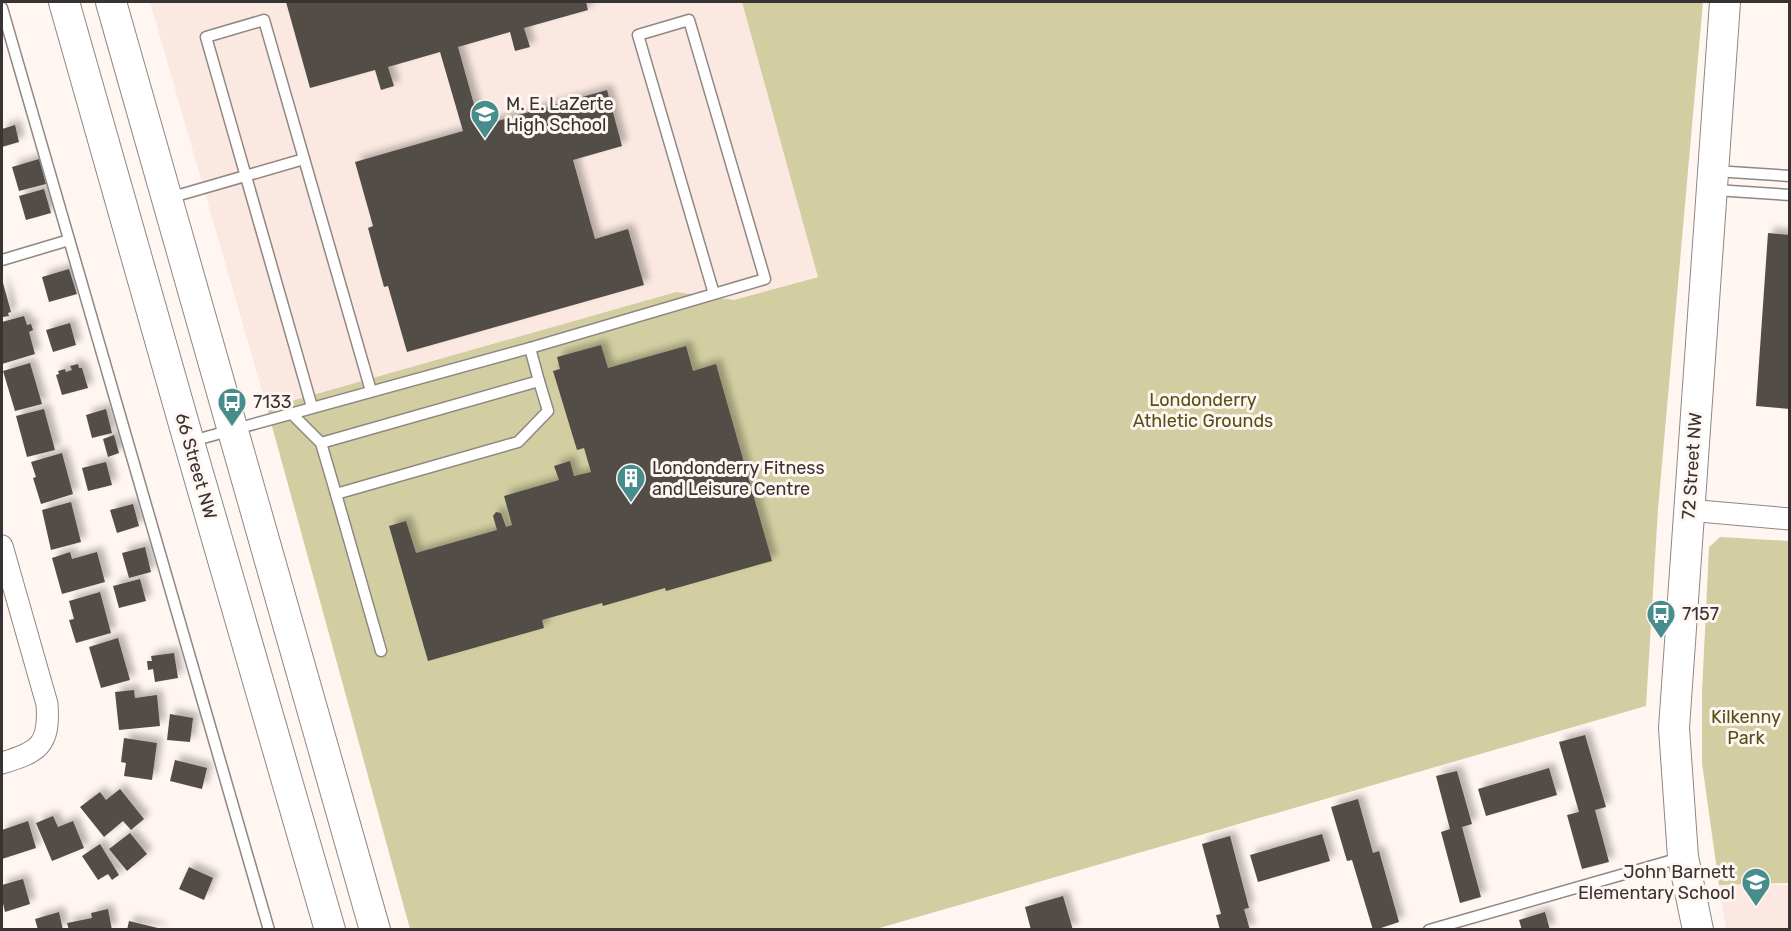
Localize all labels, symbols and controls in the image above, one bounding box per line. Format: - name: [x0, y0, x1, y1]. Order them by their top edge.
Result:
- place label: M. E. LaZerte High School: [506, 93, 614, 136]
- school or university icon: M. E. LaZerte High School: [469, 98, 501, 140]
- bus stop icon: 7133: [216, 386, 248, 428]
- park label: Londonderry Athletic Grounds: [1133, 389, 1273, 432]
- place label: 7133: [253, 391, 292, 413]
- street label: 66 Street NW: [170, 410, 222, 522]
- street label: 72 Street NW: [1677, 412, 1707, 520]
- place label: Londonderry Fitness and Leisure Centre: [652, 457, 825, 500]
- building icon: Londonderry Fitness and Leisure Centre: [615, 462, 647, 504]
- bus stop icon: 7157: [1645, 598, 1677, 640]
- place label: 7157: [1682, 603, 1719, 625]
- park label: Kilkenny Park: [1711, 706, 1781, 749]
- place label: John Barnett Elementary School: [1578, 861, 1735, 904]
- school or university icon: John Barnett Elementary School: [1740, 866, 1772, 908]

